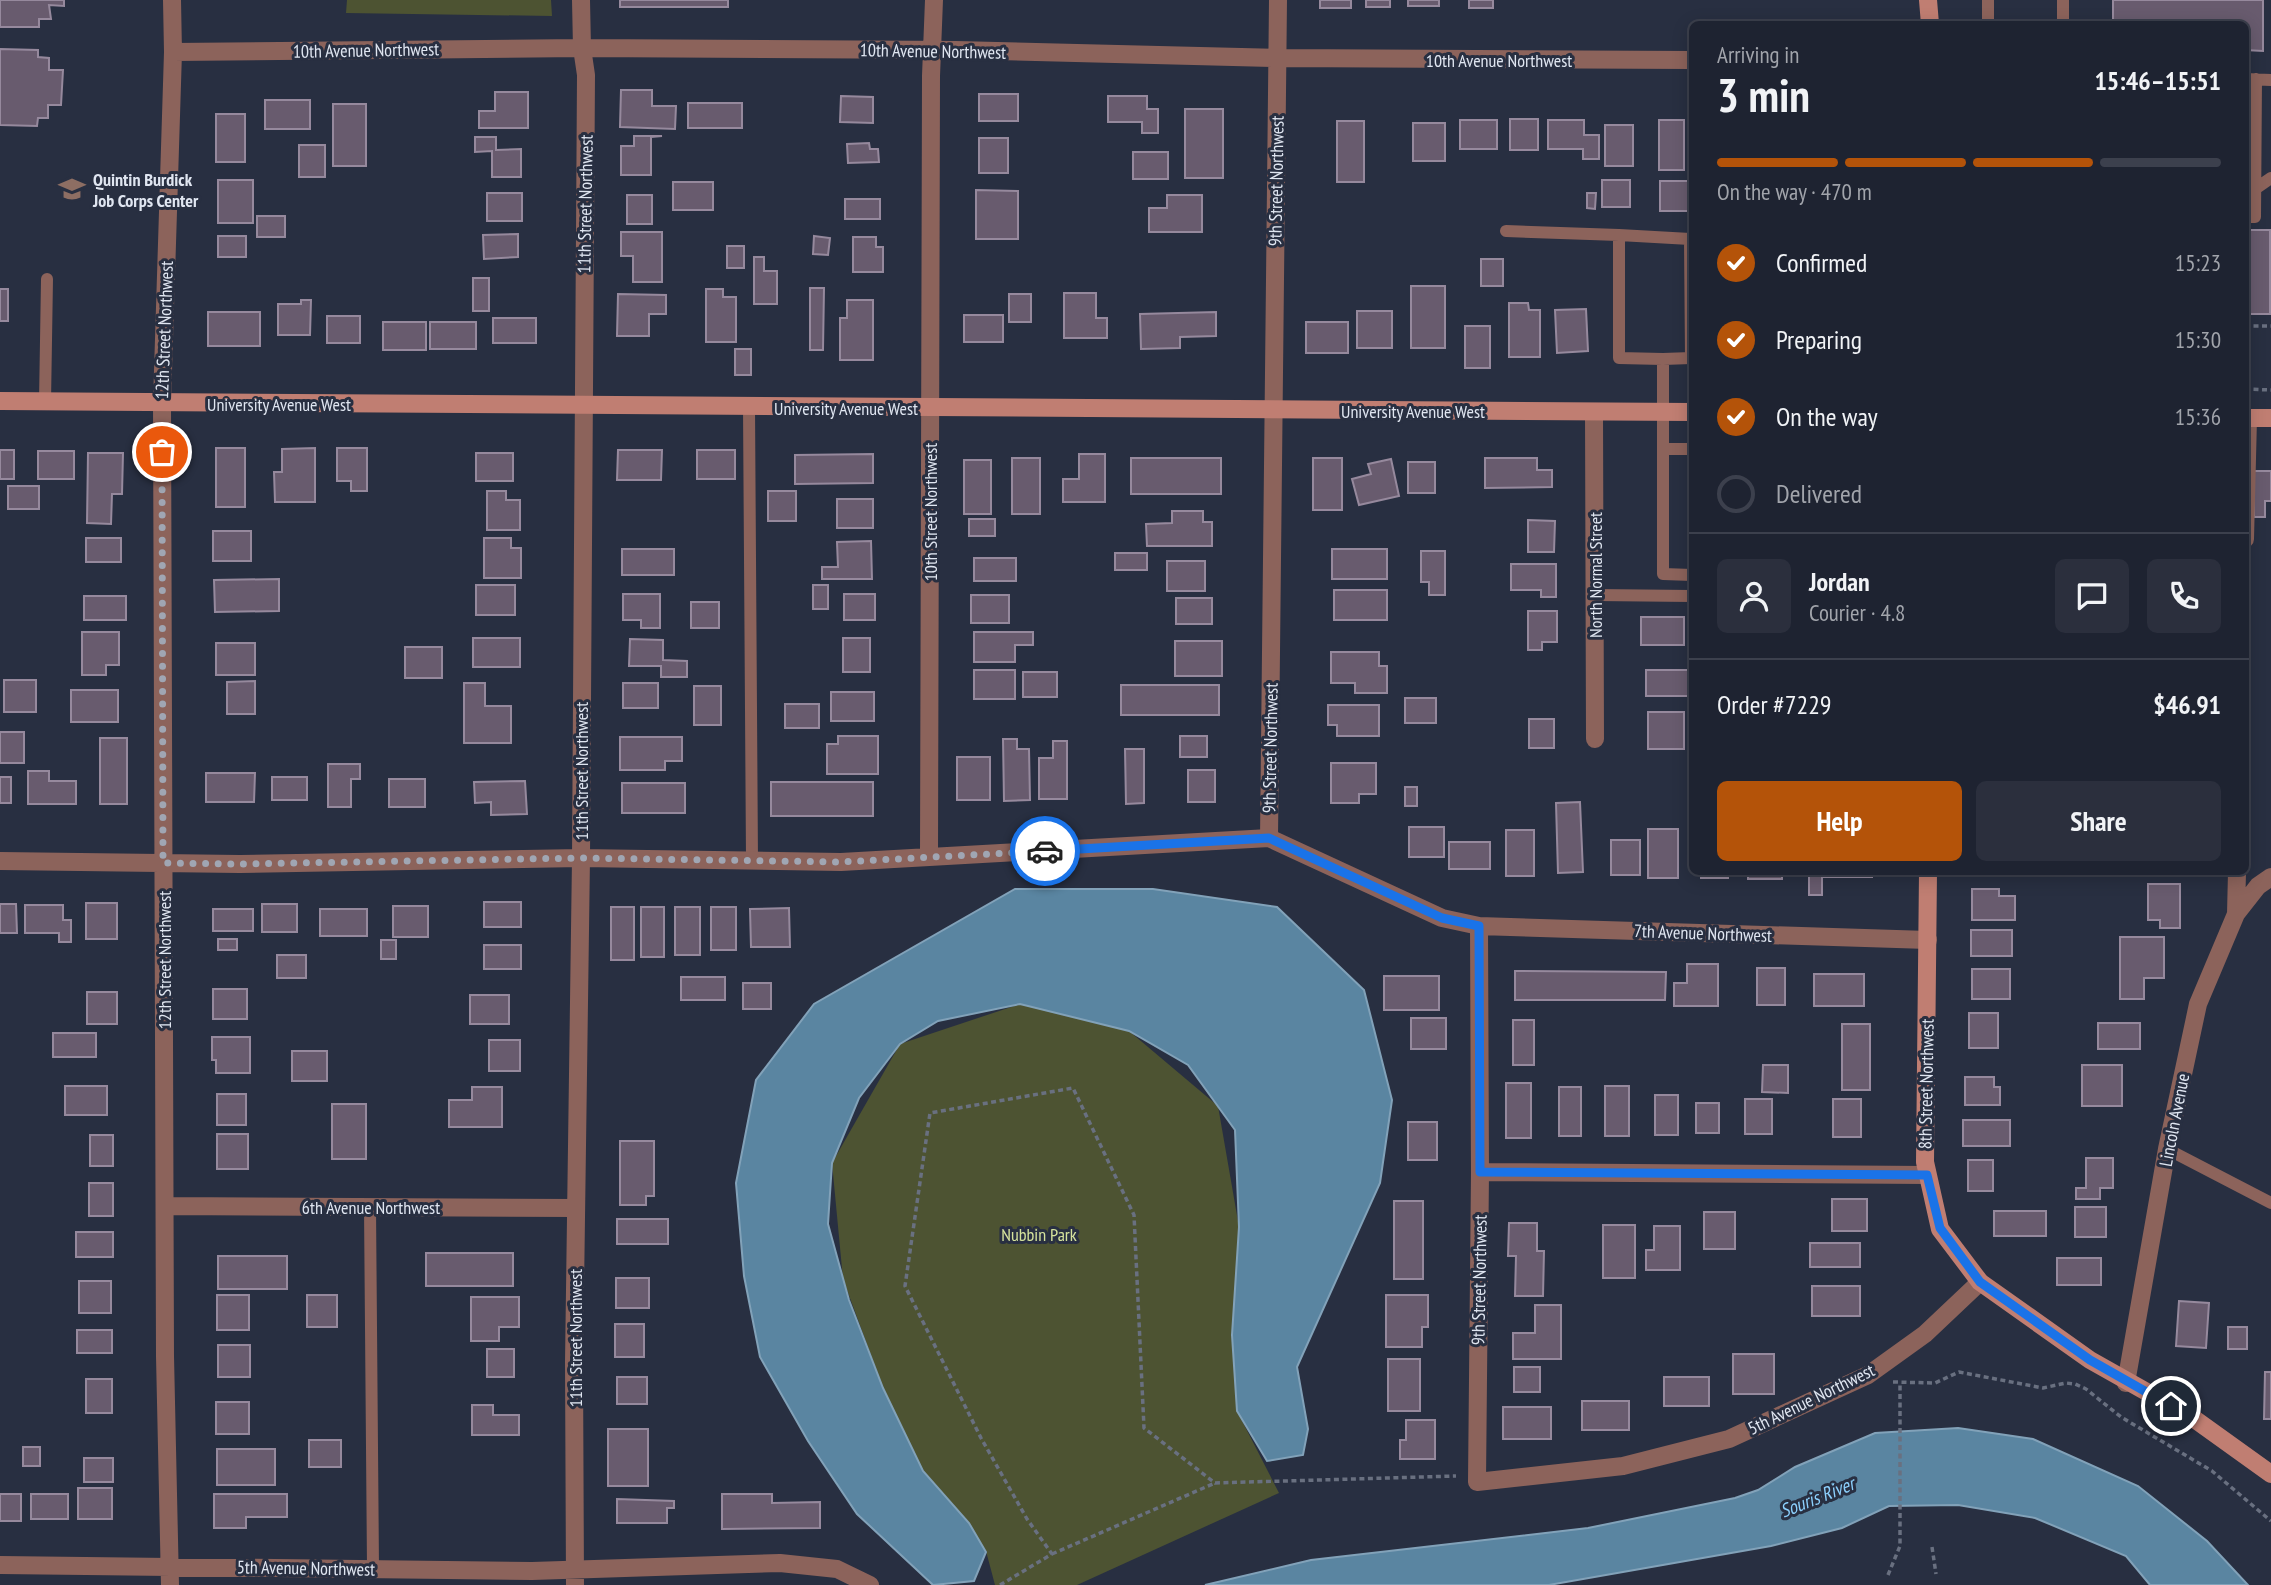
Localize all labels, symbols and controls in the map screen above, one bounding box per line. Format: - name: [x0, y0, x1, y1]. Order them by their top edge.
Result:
- street label: 10th Avenue Northwest: [293, 37, 439, 63]
- street label: 10th Avenue Northwest: [860, 38, 1006, 64]
- text: Arriving in: [1717, 40, 1799, 69]
- street label: 10th Avenue Northwest: [1426, 49, 1572, 72]
- text: 15:46–15:51: [2094, 64, 2221, 97]
- text: 3 min: [1717, 65, 1810, 125]
- street label: 9th Street Northwest: [1263, 116, 1289, 246]
- street label: 11th Street Northwest: [572, 134, 598, 273]
- place label: Quintin Burdick Job Corps Center: [92, 168, 199, 212]
- school or university icon: Quintin Burdick Job Corps Center: [57, 174, 87, 204]
- text: On the way · 470 m: [1717, 177, 1872, 206]
- icon: check: [1717, 244, 1755, 282]
- text: Confirmed: [1776, 246, 1867, 279]
- text: 15:23: [2175, 248, 2221, 277]
- street label: 12th Street Northwest: [150, 260, 178, 400]
- icon: check: [1717, 321, 1755, 359]
- text: Preparing: [1776, 323, 1862, 356]
- text: 15:30: [2175, 325, 2221, 354]
- street label: University Avenue West: [207, 393, 351, 416]
- street label: University Avenue West: [774, 397, 918, 420]
- icon: check: [1717, 398, 1755, 436]
- street label: University Avenue West: [1341, 400, 1485, 423]
- text: On the way: [1776, 400, 1878, 433]
- text: 15:36: [2175, 402, 2221, 431]
- pin: [132, 422, 192, 482]
- icon: bag: [143, 433, 181, 471]
- street label: 10th Street Northwest: [919, 443, 942, 581]
- text: Delivered: [1776, 477, 1862, 510]
- street label: North Normal Street: [1584, 512, 1607, 638]
- button: person: [1717, 559, 1791, 633]
- button: chat: [2055, 559, 2129, 633]
- button: phone: [2147, 559, 2221, 633]
- text: Jordan: [1809, 565, 1870, 598]
- text: Courier · 4.8: [1809, 598, 1905, 627]
- street label: 9th Street Northwest: [1257, 683, 1283, 813]
- text: Order #7229: [1717, 688, 1832, 721]
- text: $46.91: [2153, 688, 2221, 721]
- street label: 11th Street Northwest: [570, 702, 593, 840]
- button: Help: [1717, 781, 1962, 861]
- button: Share: [1976, 781, 2221, 861]
- courier: [1010, 816, 1080, 886]
- icon: car: [1026, 832, 1064, 870]
- street label: 12th Street Northwest: [153, 891, 176, 1029]
- street label: 7th Avenue Northwest: [1634, 919, 1772, 947]
- street label: 8th Street Northwest: [1913, 1019, 1939, 1149]
- street label: Lincoln Avenue: [2154, 1072, 2194, 1168]
- street label: 6th Avenue Northwest: [302, 1196, 440, 1219]
- street label: 9th Street Northwest: [1466, 1215, 1492, 1345]
- park label: Nubbin Park: [1001, 1223, 1077, 1246]
- street label: 11th Street Northwest: [564, 1269, 587, 1407]
- street label: 5th Avenue Northwest: [1744, 1358, 1878, 1440]
- pin: [2141, 1376, 2201, 1436]
- icon: home: [2152, 1387, 2190, 1425]
- water label: Souris River: [1776, 1470, 1860, 1523]
- street label: 5th Avenue Northwest: [237, 1555, 375, 1581]

